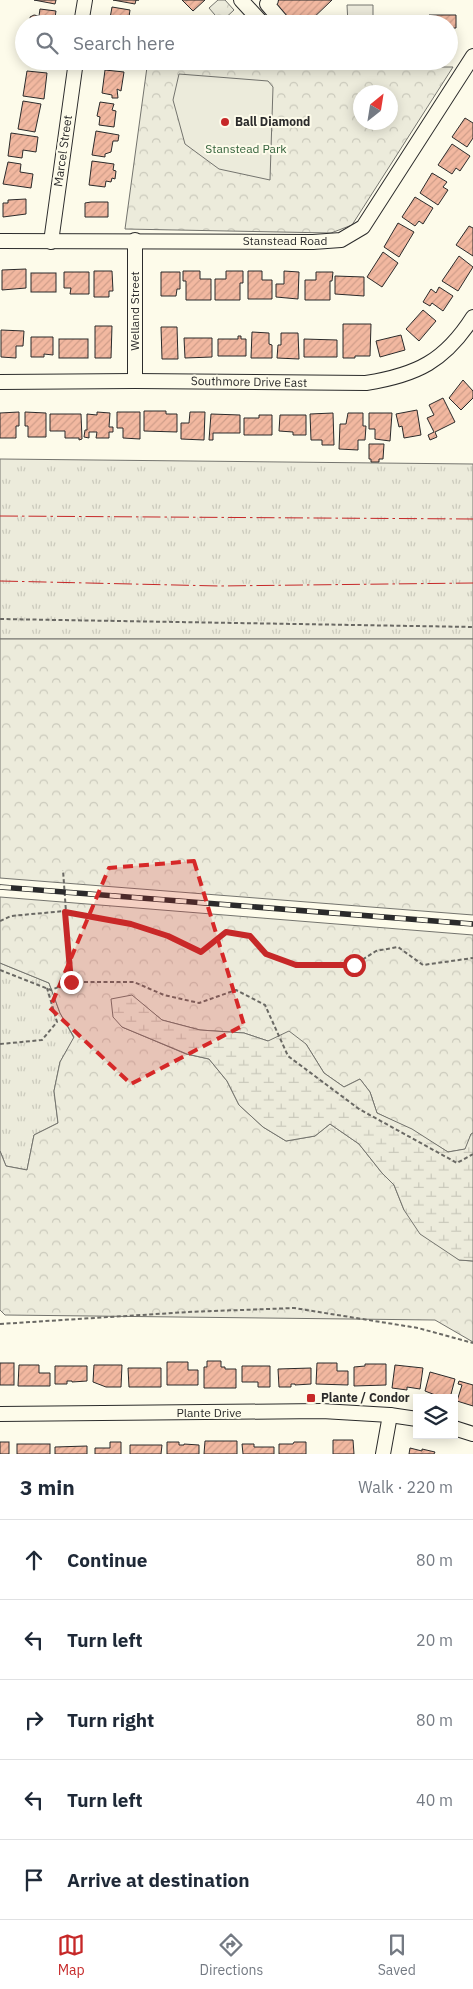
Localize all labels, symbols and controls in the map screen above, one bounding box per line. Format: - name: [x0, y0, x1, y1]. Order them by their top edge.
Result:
- search box: [15, 15, 458, 70]
- icon: search: [33, 29, 61, 57]
- text: Search here: [73, 31, 175, 55]
- north arrow: [353, 85, 398, 130]
- street label: Marcel Street: [50, 114, 75, 188]
- place label: Ball Diamond: [235, 114, 310, 129]
- marker: Ball Diamond: [219, 116, 231, 128]
- park label: Stanstead Park: [205, 141, 287, 156]
- street label: Stanstead Road: [243, 233, 327, 248]
- street label: Welland Street: [127, 271, 142, 351]
- street label: Southmore Drive East: [191, 373, 307, 390]
- route start: [343, 954, 366, 977]
- route end: [60, 971, 83, 994]
- place label: Plante / Condor: [321, 1390, 410, 1405]
- marker: Plante / Condor: [305, 1392, 317, 1404]
- map controls: [413, 1394, 458, 1439]
- button: layers: [413, 1394, 458, 1439]
- street label: Plante Drive: [176, 1405, 242, 1420]
- text: 3 min: [20, 1473, 75, 1501]
- text: Walk · 220 m: [358, 1477, 453, 1497]
- icon: ahead: [20, 1546, 48, 1574]
- text: Continue: [67, 1548, 147, 1572]
- text: 80 m: [416, 1550, 453, 1570]
- icon: left: [20, 1626, 48, 1654]
- text: Turn left: [67, 1628, 143, 1652]
- text: 20 m: [416, 1630, 453, 1650]
- icon: right: [20, 1706, 48, 1734]
- text: Turn right: [67, 1708, 154, 1732]
- text: 80 m: [416, 1710, 453, 1730]
- icon: left: [20, 1786, 48, 1814]
- text: Turn left: [67, 1788, 143, 1812]
- text: 40 m: [416, 1790, 453, 1810]
- icon: arrive: [20, 1866, 48, 1894]
- text: Arrive at destination: [67, 1868, 250, 1892]
- tab: Map: [57, 1931, 85, 1979]
- tab: Directions: [200, 1931, 263, 1979]
- tab: Saved: [378, 1931, 416, 1979]

